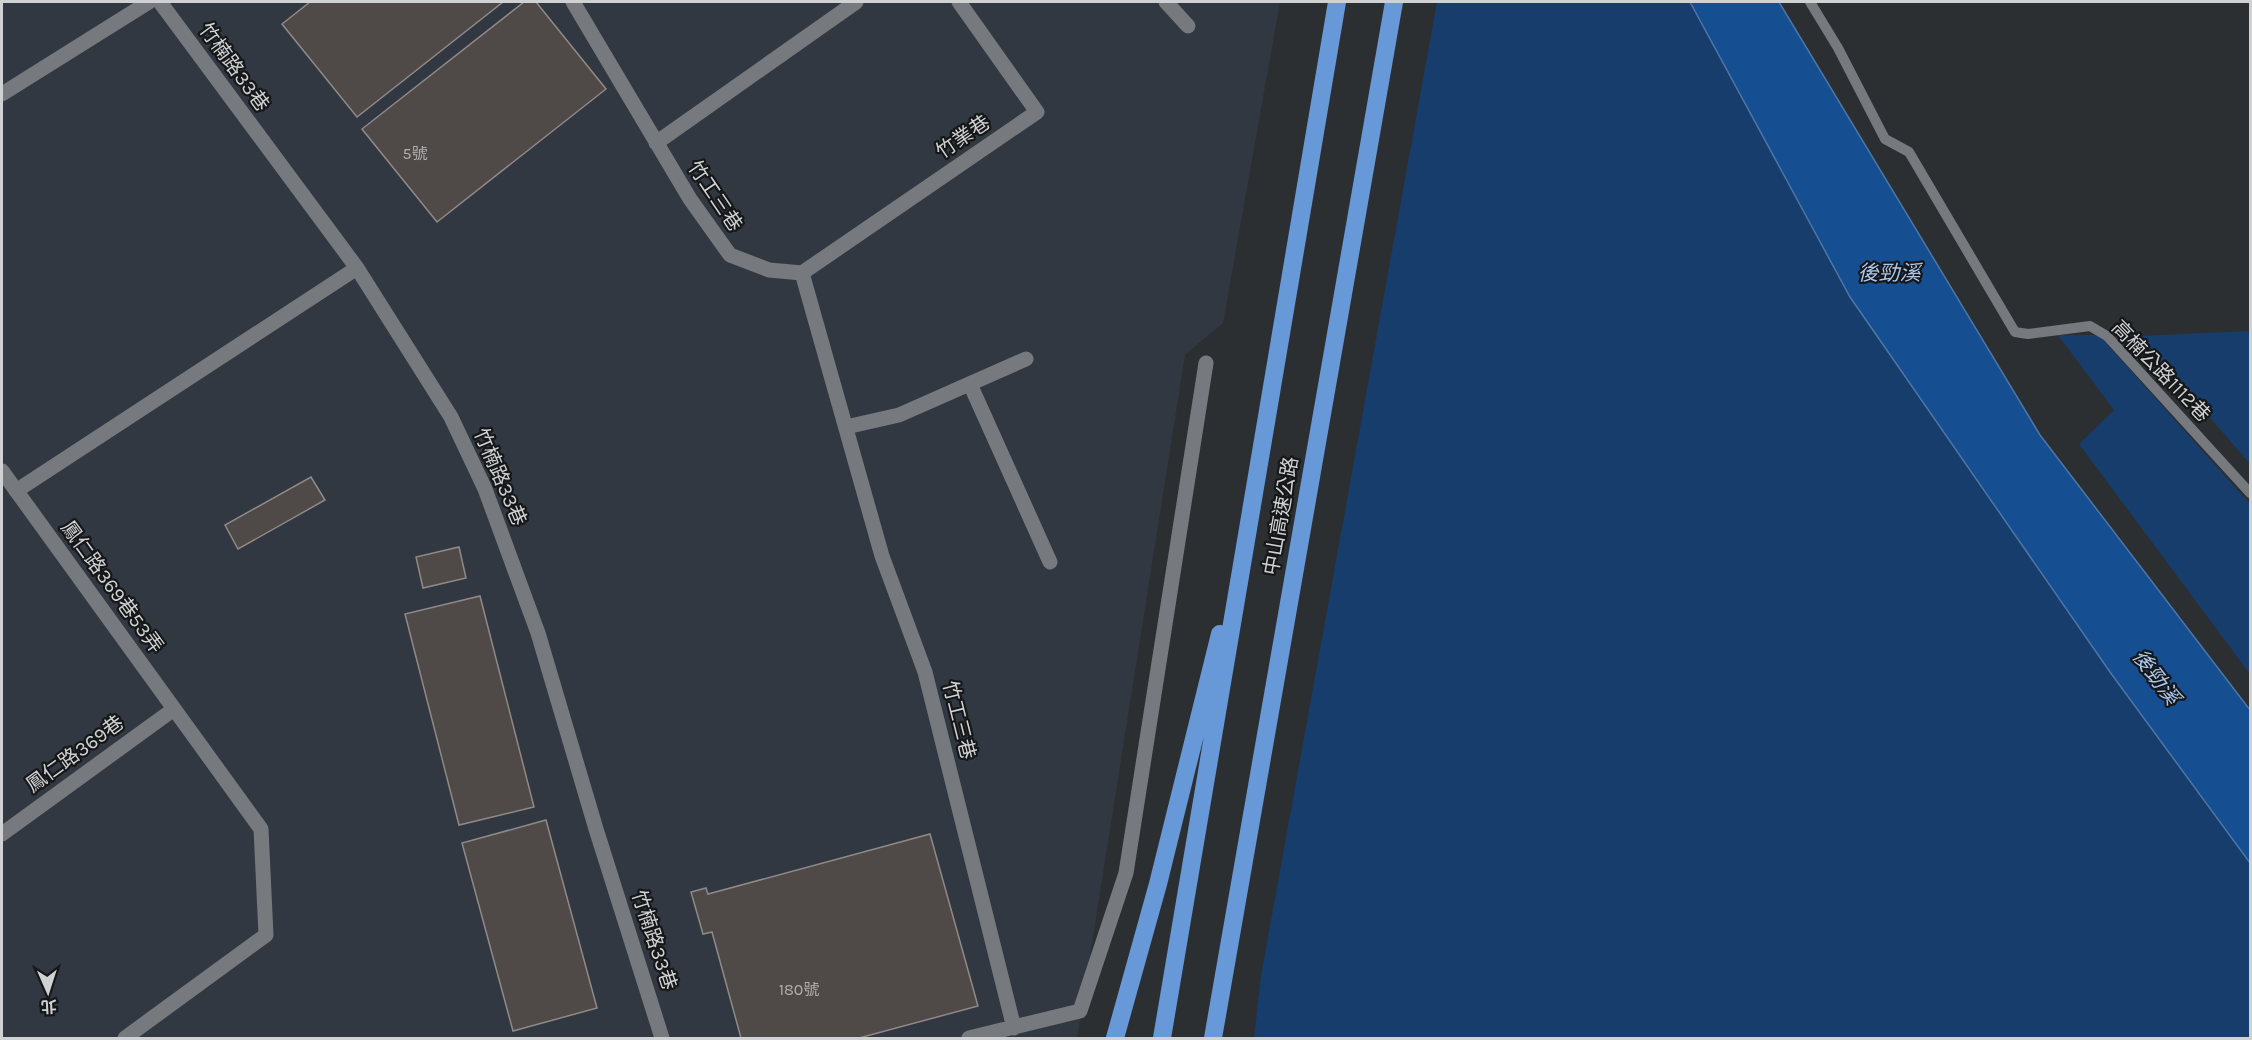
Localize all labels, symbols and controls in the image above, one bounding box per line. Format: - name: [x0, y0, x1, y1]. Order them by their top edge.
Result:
- street label: 竹楠路33巷: [194, 18, 274, 116]
- street label: 竹業巷: [932, 111, 994, 163]
- house number: 5號: [402, 144, 428, 163]
- street label: 竹工三巷: [683, 156, 747, 236]
- water label: 後勁溪: [1858, 261, 1923, 285]
- street label: 高楠公路1112巷: [2107, 316, 2215, 426]
- street label: 竹楠路33巷: [469, 425, 531, 529]
- street label: 中山高速公路: [1259, 455, 1303, 577]
- street label: 鳳仁路369巷53弄: [56, 516, 168, 658]
- water label: 後勁溪: [2127, 645, 2186, 712]
- street label: 竹工三巷: [938, 678, 980, 762]
- street label: 鳳仁路369巷: [22, 711, 128, 797]
- street label: 竹楠路33巷: [627, 887, 681, 993]
- north arrow: [18, 962, 78, 1022]
- house number: 180號: [779, 980, 819, 999]
- text: 北: [40, 997, 57, 1016]

